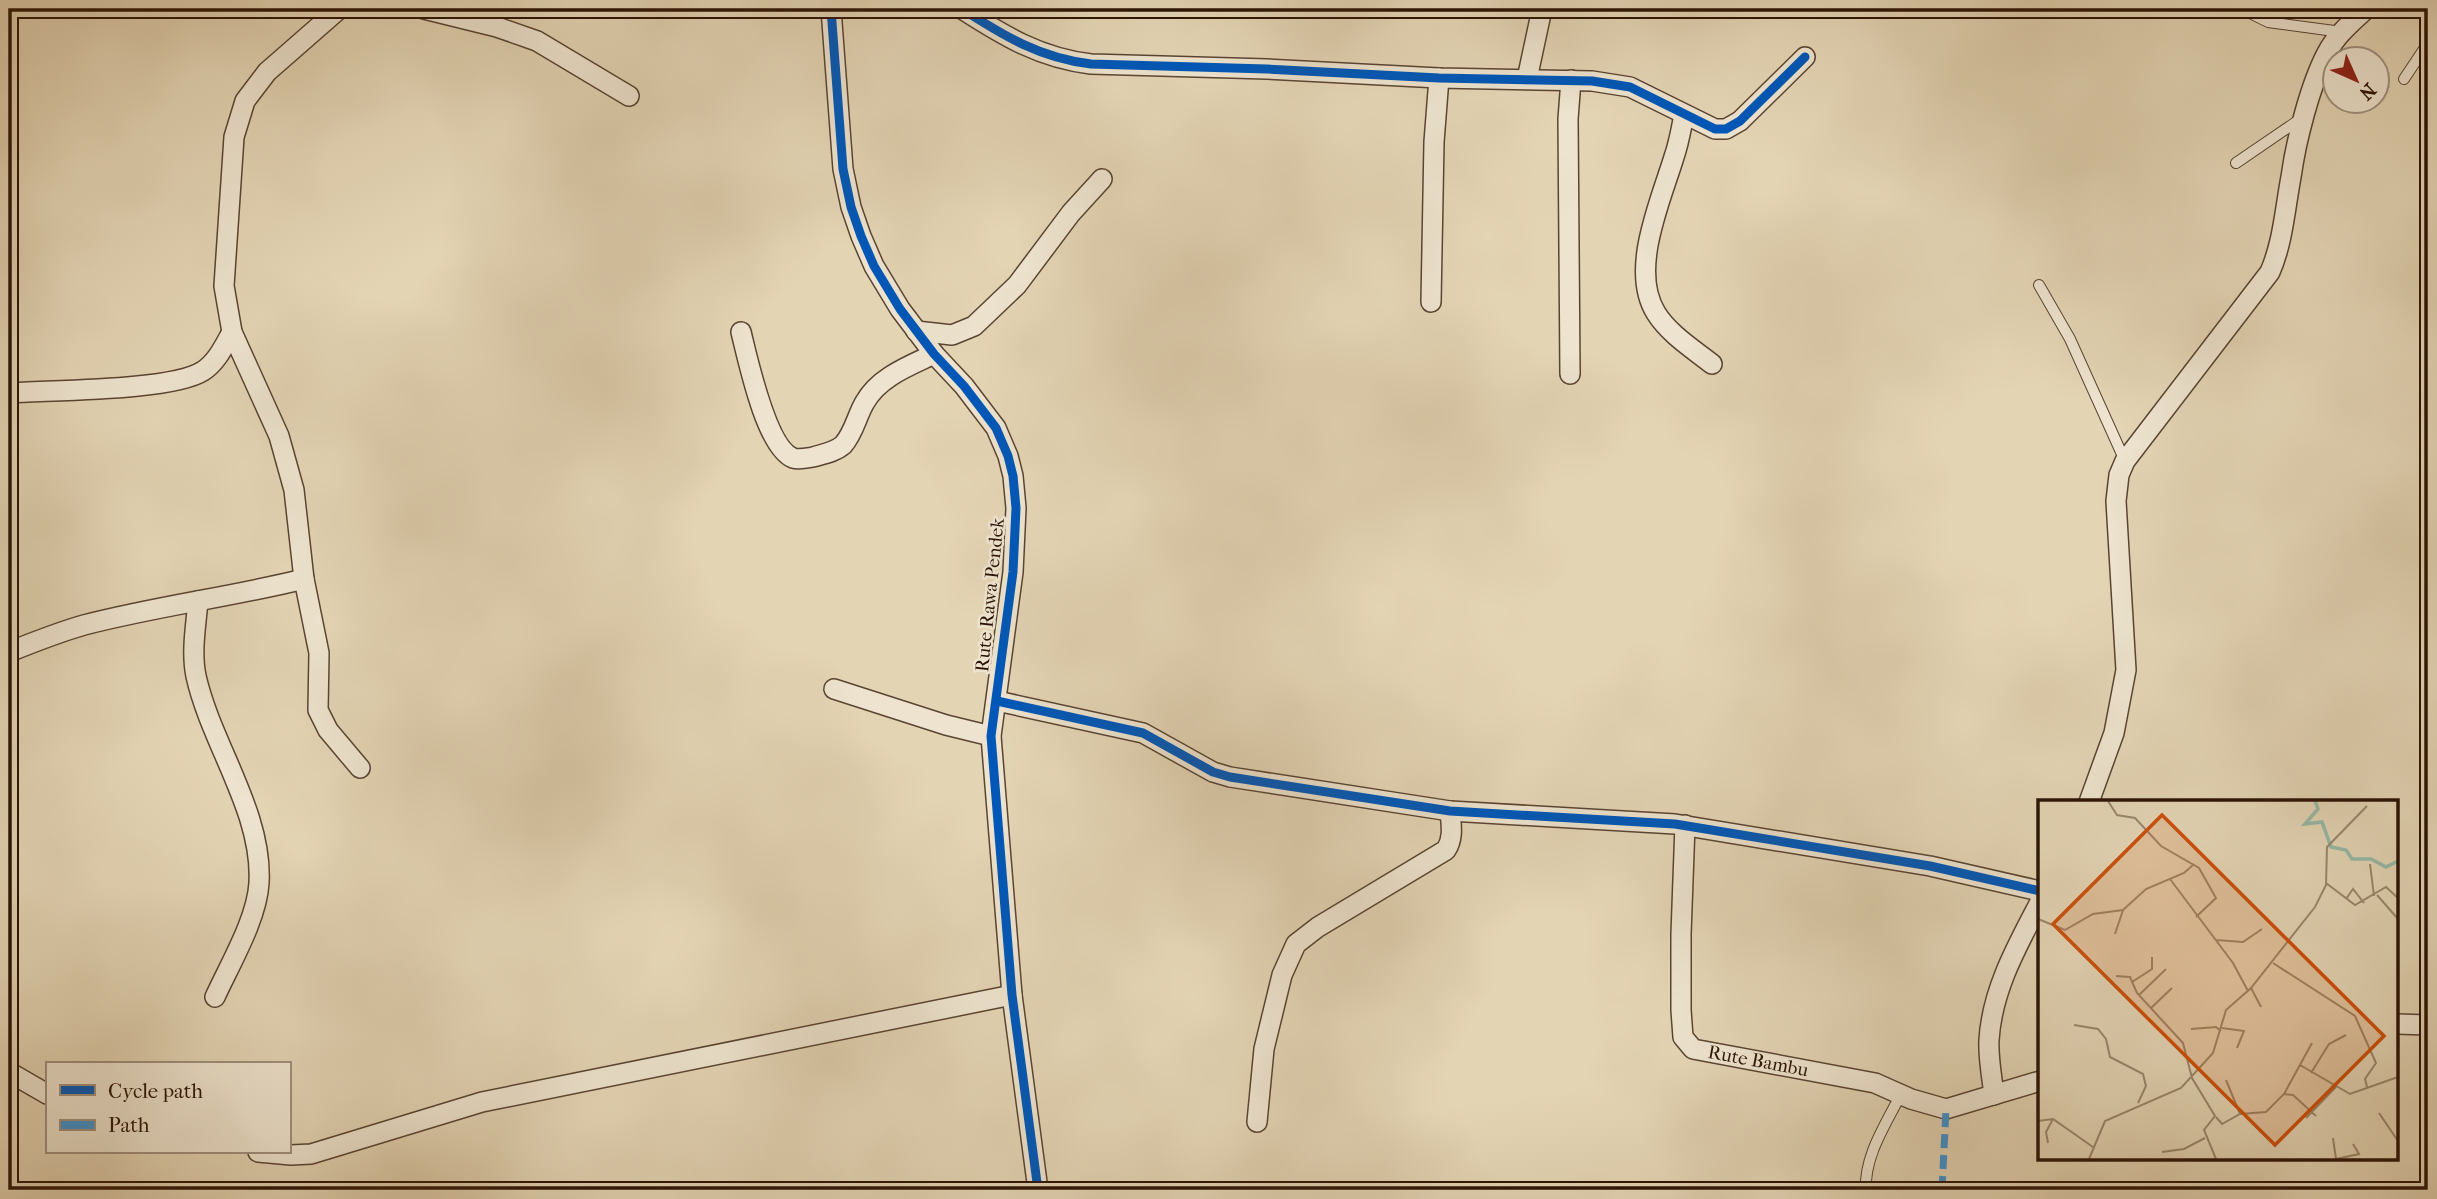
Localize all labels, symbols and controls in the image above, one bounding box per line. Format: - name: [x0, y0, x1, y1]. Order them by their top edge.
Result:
- north arrow: [2322, 46, 2392, 116]
- text: N: [2354, 78, 2380, 105]
- street label: Rute Rawa Pendek: [971, 517, 1009, 673]
- inset map: [2038, 800, 2398, 1160]
- street label: Rute Bambu: [1706, 1041, 1810, 1081]
- legend: [46, 1062, 290, 1154]
- text: Cycle path: [108, 1079, 203, 1103]
- text: Path: [108, 1113, 150, 1137]

